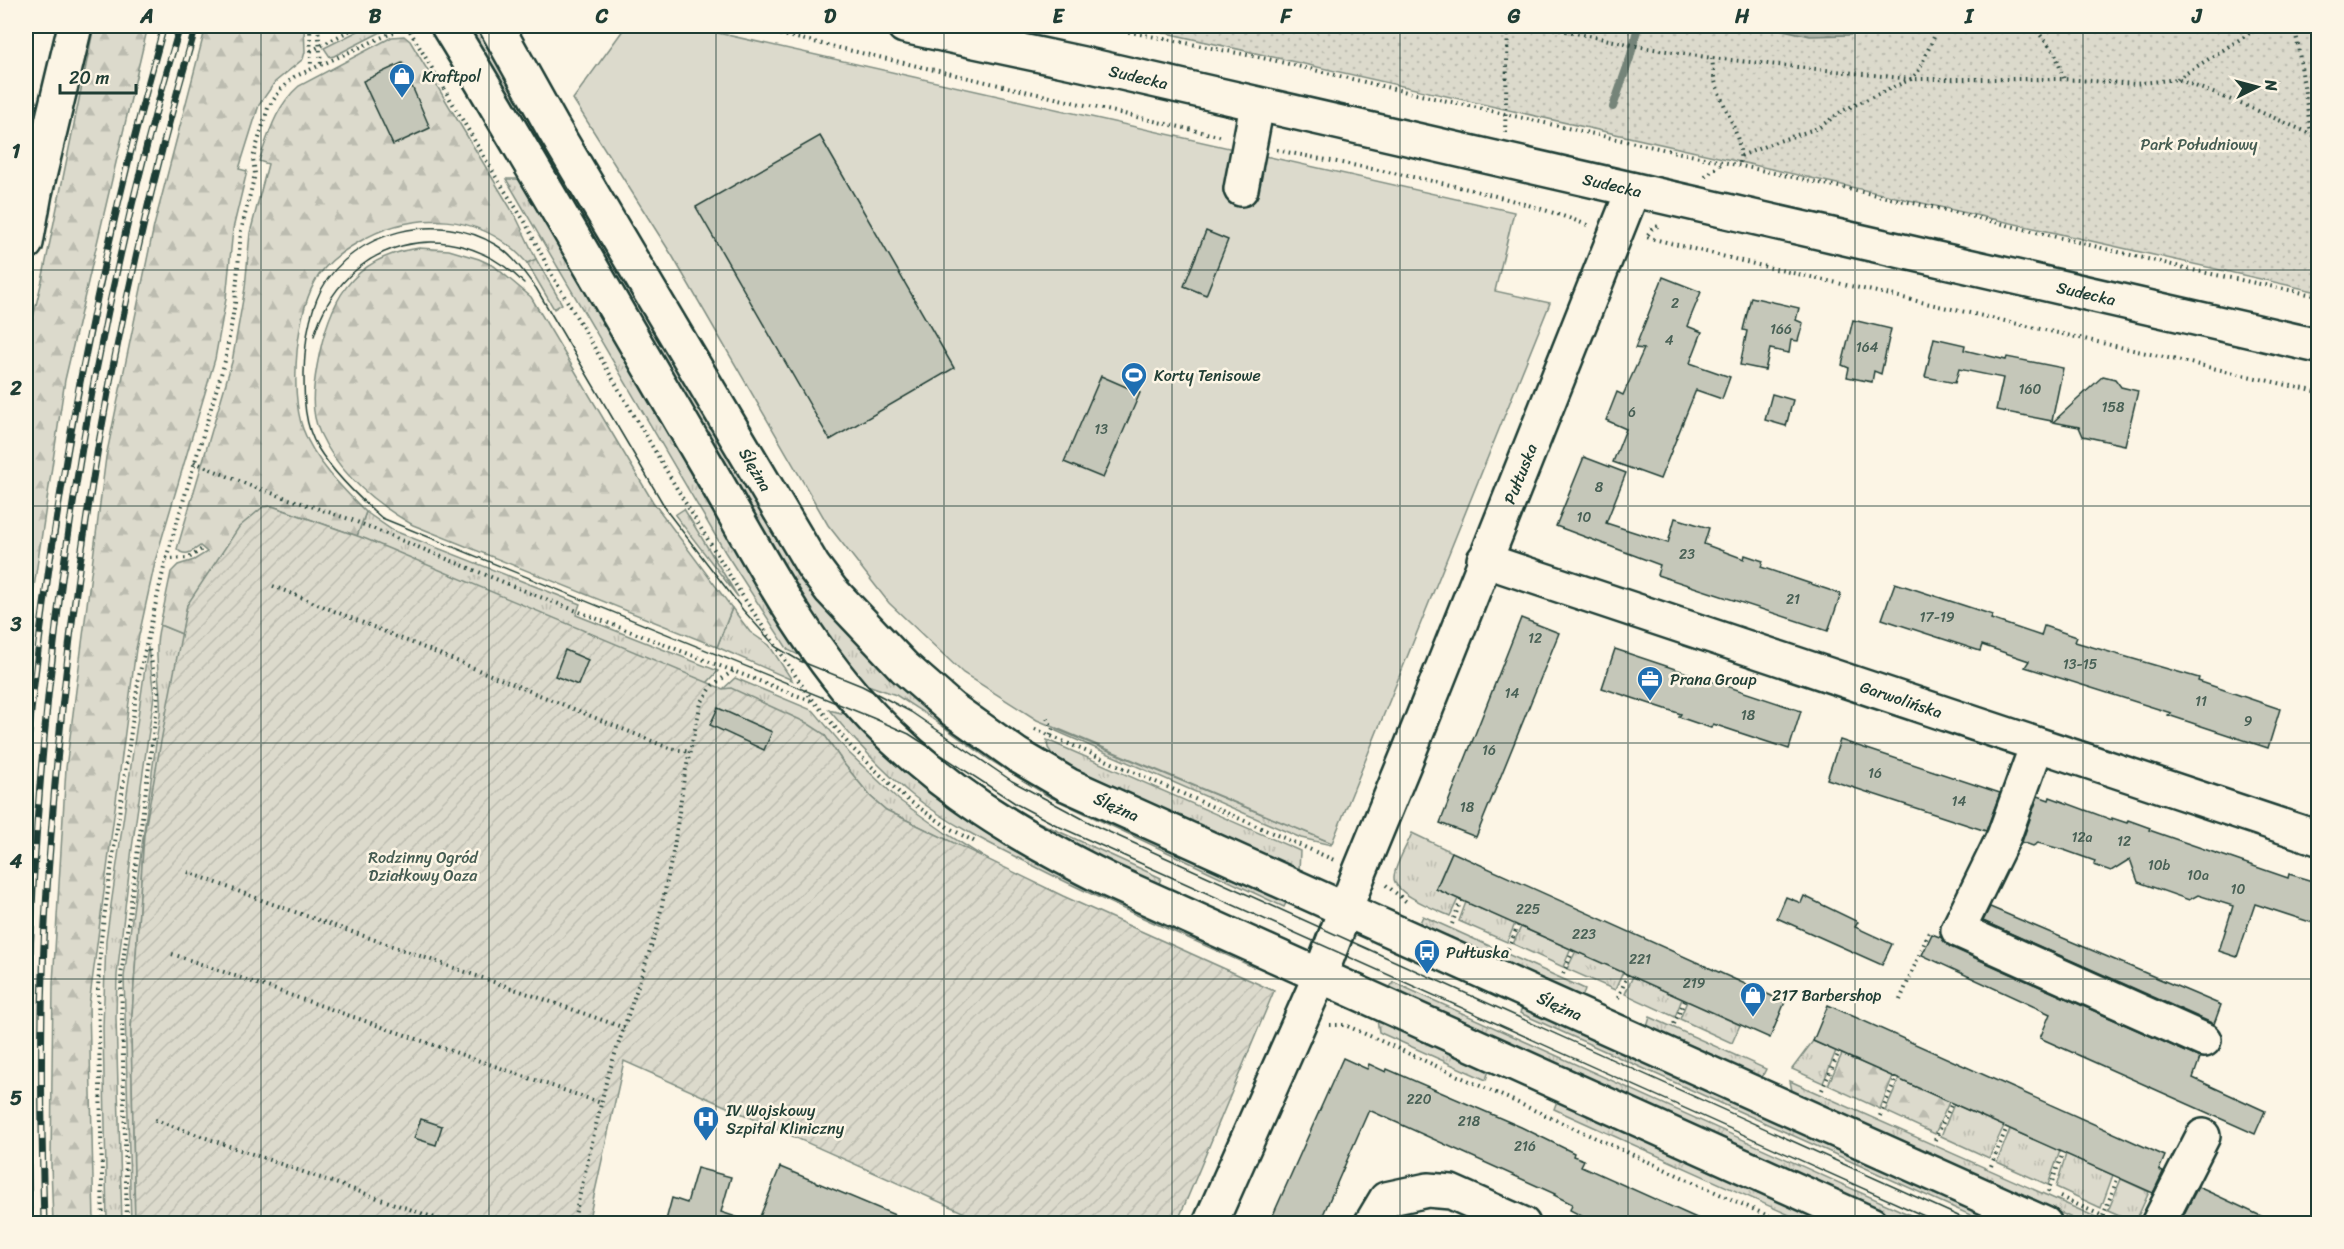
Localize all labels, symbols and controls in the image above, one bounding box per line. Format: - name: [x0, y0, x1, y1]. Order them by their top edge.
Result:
- text: A: [139, 0, 154, 34]
- text: B: [369, 0, 382, 34]
- text: C: [595, 0, 609, 34]
- text: D: [824, 0, 837, 34]
- text: E: [1052, 0, 1065, 34]
- text: F: [1280, 0, 1293, 34]
- text: G: [1507, 0, 1521, 34]
- text: H: [1734, 0, 1750, 34]
- text: I: [1964, 0, 1975, 34]
- text: J: [2191, 0, 2203, 34]
- street label: Sudecka: [1106, 56, 1171, 98]
- scale bar: [60, 57, 136, 95]
- north arrow: [2227, 57, 2287, 117]
- shop icon: Kraftpol: [387, 61, 417, 99]
- text: 20 m: [69, 62, 109, 94]
- place label: Kraftpol: [422, 62, 481, 91]
- text: N: [2256, 77, 2287, 93]
- park label: Park Południowy: [2140, 130, 2258, 159]
- text: 1: [12, 134, 21, 169]
- street label: Sudecka: [1580, 165, 1645, 206]
- street label: Sudecka: [2054, 273, 2118, 314]
- house number: 2: [1671, 291, 1679, 316]
- house number: 166: [1770, 317, 1792, 342]
- house number: 4: [1665, 328, 1674, 353]
- house number: 164: [1856, 335, 1879, 360]
- sports icon: Korty Tenisowe: [1119, 360, 1149, 398]
- place label: Korty Tenisowe: [1154, 361, 1261, 390]
- text: 2: [9, 371, 22, 406]
- house number: 160: [2019, 377, 2042, 402]
- house number: 158: [2101, 395, 2125, 420]
- house number: 6: [1628, 400, 1636, 425]
- house number: 13: [1094, 417, 1108, 442]
- street label: Pułtuska: [1495, 439, 1546, 508]
- street label: Ślężna: [731, 442, 780, 497]
- house number: 8: [1595, 475, 1604, 500]
- house number: 10: [1577, 505, 1592, 530]
- house number: 23: [1679, 542, 1695, 567]
- house number: 21: [1786, 587, 1800, 612]
- house number: 17-19: [1919, 605, 1955, 630]
- text: 3: [10, 607, 22, 642]
- house number: 12: [1528, 626, 1542, 651]
- house number: 13-15: [2063, 652, 2098, 677]
- office icon: Prana Group: [1635, 664, 1665, 702]
- place label: Prana Group: [1670, 665, 1757, 694]
- street label: Garwolińska: [1856, 672, 1946, 727]
- house number: 14: [1505, 681, 1520, 706]
- house number: 11: [2195, 689, 2207, 714]
- house number: 18: [1741, 703, 1756, 728]
- house number: 9: [2244, 709, 2253, 734]
- house number: 16: [1482, 738, 1496, 763]
- house number: 16: [1868, 761, 1882, 786]
- street label: Ślężna: [1089, 784, 1144, 830]
- house number: 14: [1952, 789, 1967, 814]
- house number: 18: [1460, 795, 1475, 820]
- house number: 12a: [2071, 825, 2093, 850]
- house number: 12: [2117, 829, 2131, 854]
- park label: Rodzinny Ogród Działkowy Oaza: [368, 843, 479, 890]
- text: 4: [9, 844, 23, 879]
- house number: 10b: [2148, 853, 2171, 878]
- house number: 10a: [2187, 863, 2209, 888]
- house number: 10: [2231, 877, 2246, 902]
- house number: 225: [1516, 897, 1541, 922]
- house number: 223: [1572, 922, 1596, 947]
- bus stop icon: Pułtuska: [1412, 937, 1442, 975]
- place label: Pułtuska: [1446, 938, 1509, 967]
- house number: 221: [1629, 947, 1651, 972]
- house number: 219: [1683, 971, 1706, 996]
- shop icon: 217 Barbershop: [1738, 980, 1768, 1018]
- place label: 217 Barbershop: [1772, 981, 1882, 1010]
- street label: Ślężna: [1532, 984, 1587, 1029]
- text: 5: [10, 1081, 22, 1116]
- house number: 220: [1406, 1087, 1432, 1112]
- place label: IV Wojskowy Szpital Kliniczny: [725, 1096, 845, 1143]
- hospital icon: IV Wojskowy Szpital Kliniczny: [691, 1104, 721, 1142]
- house number: 218: [1458, 1109, 1481, 1134]
- house number: 216: [1514, 1134, 1536, 1159]

